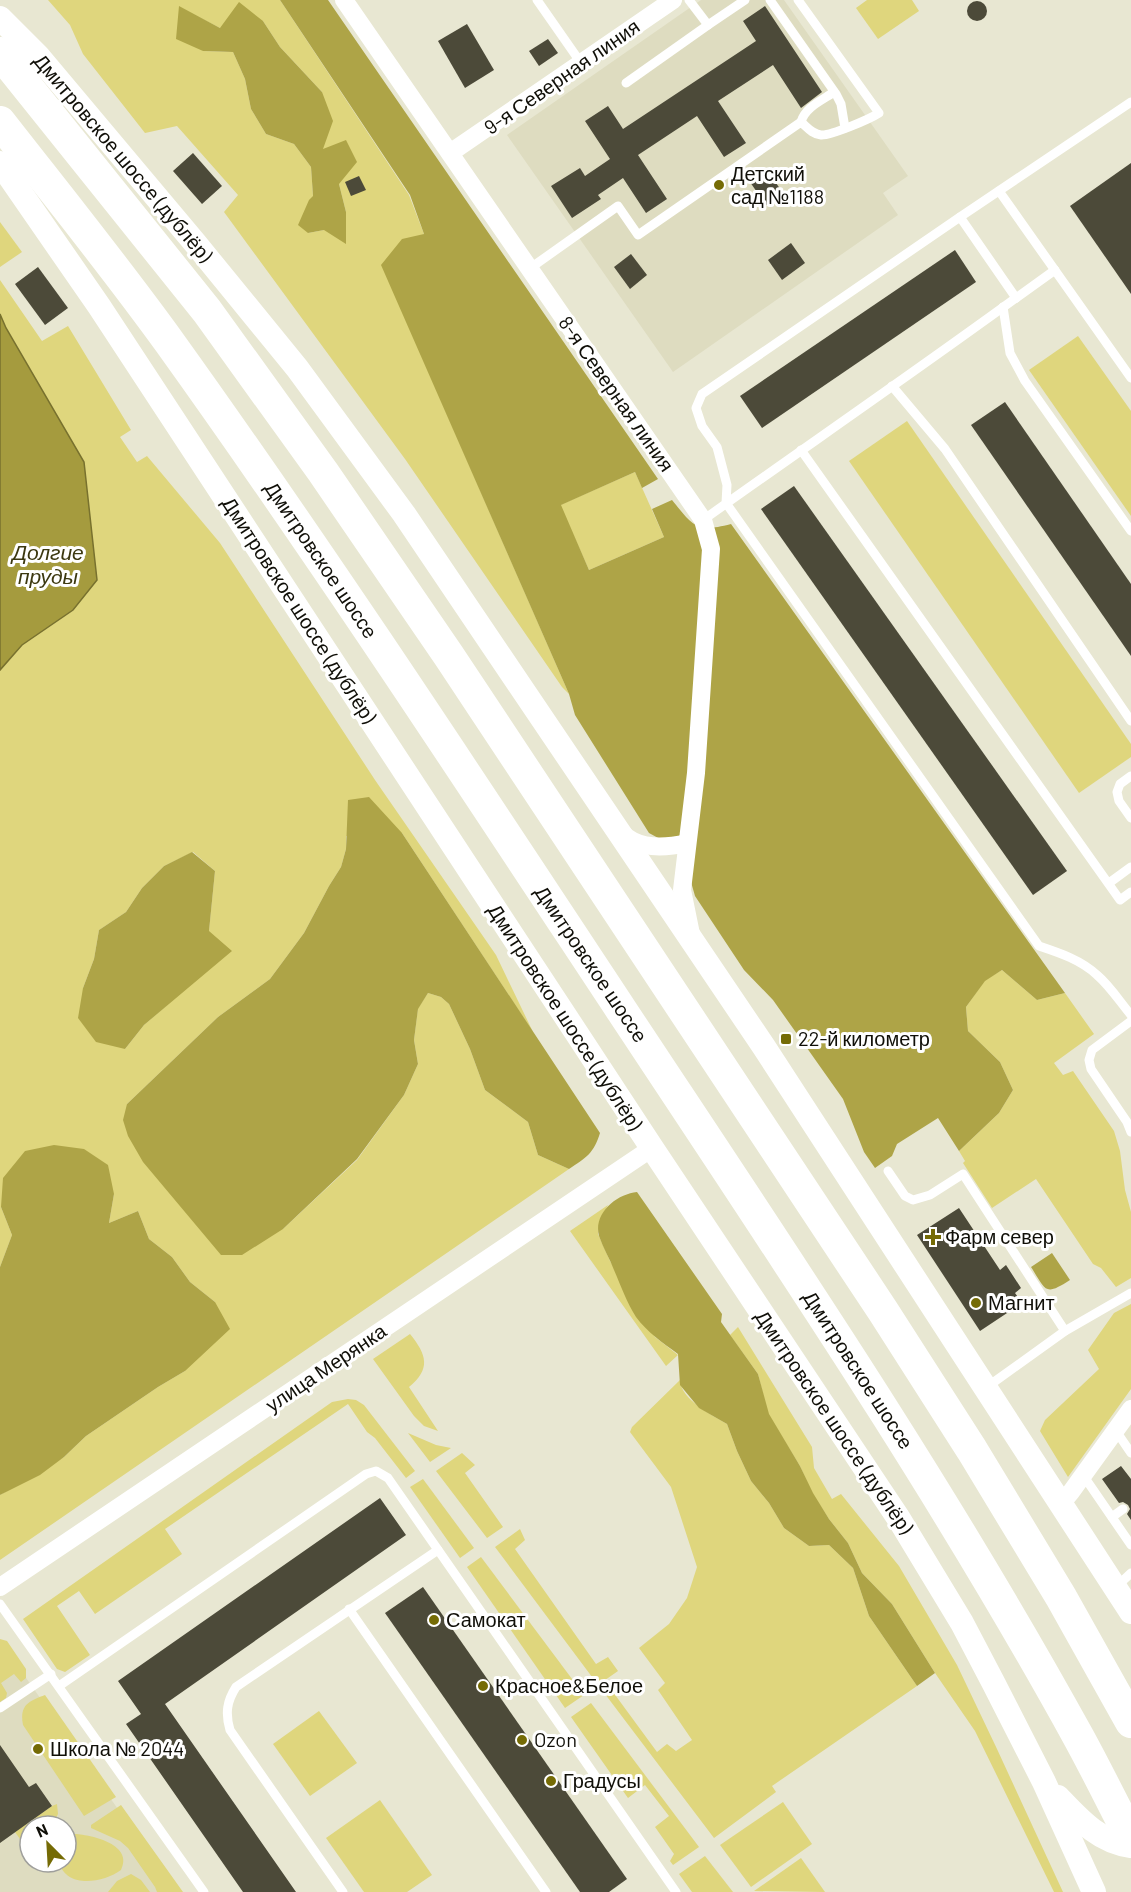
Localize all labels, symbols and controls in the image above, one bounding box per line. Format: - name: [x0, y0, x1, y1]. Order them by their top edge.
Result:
- street label: 9-я Северная линия: [479, 14, 644, 139]
- street label: Дмитровское шоссе (дублёр): [30, 48, 218, 267]
- place label: Детский сад №1188: [731, 161, 824, 208]
- marker: Детский сад №1188: [712, 178, 726, 192]
- street label: 8-я Северная линия: [554, 311, 679, 476]
- street label: Дмитровское шоссе: [260, 477, 383, 642]
- street label: Дмитровское шоссе (дублёр): [218, 492, 382, 728]
- water label: Долгие пруды: [10, 539, 84, 588]
- street label: Дмитровское шоссе: [530, 881, 653, 1046]
- street label: Дмитровское шоссе (дублёр): [484, 899, 648, 1135]
- place label: 22-й километр: [798, 1026, 930, 1050]
- marker: 22-й километр: [779, 1032, 793, 1046]
- place label: Фарм север: [945, 1224, 1054, 1248]
- marker: Фарм север: [926, 1230, 940, 1244]
- street label: Дмитровское шоссе: [799, 1286, 919, 1453]
- place label: Магнит: [988, 1290, 1055, 1314]
- marker: Магнит: [969, 1296, 983, 1310]
- street label: Дмитровское шоссе (дублёр): [751, 1305, 919, 1538]
- street label: улица Мерянка: [261, 1318, 391, 1416]
- place label: Самокат: [446, 1607, 526, 1631]
- marker: Самокат: [427, 1613, 441, 1627]
- place label: Красное&Белое: [495, 1673, 643, 1697]
- marker: Красное&Белое: [476, 1679, 490, 1693]
- place label: Ozon: [534, 1727, 577, 1751]
- marker: Ozon: [515, 1733, 529, 1747]
- place label: Школа № 2044: [50, 1736, 184, 1760]
- marker: Школа № 2044: [31, 1742, 45, 1756]
- place label: Градусы: [563, 1768, 641, 1792]
- marker: Градусы: [544, 1774, 558, 1788]
- north arrow: [18, 1814, 78, 1874]
- text: N: [33, 1819, 50, 1841]

